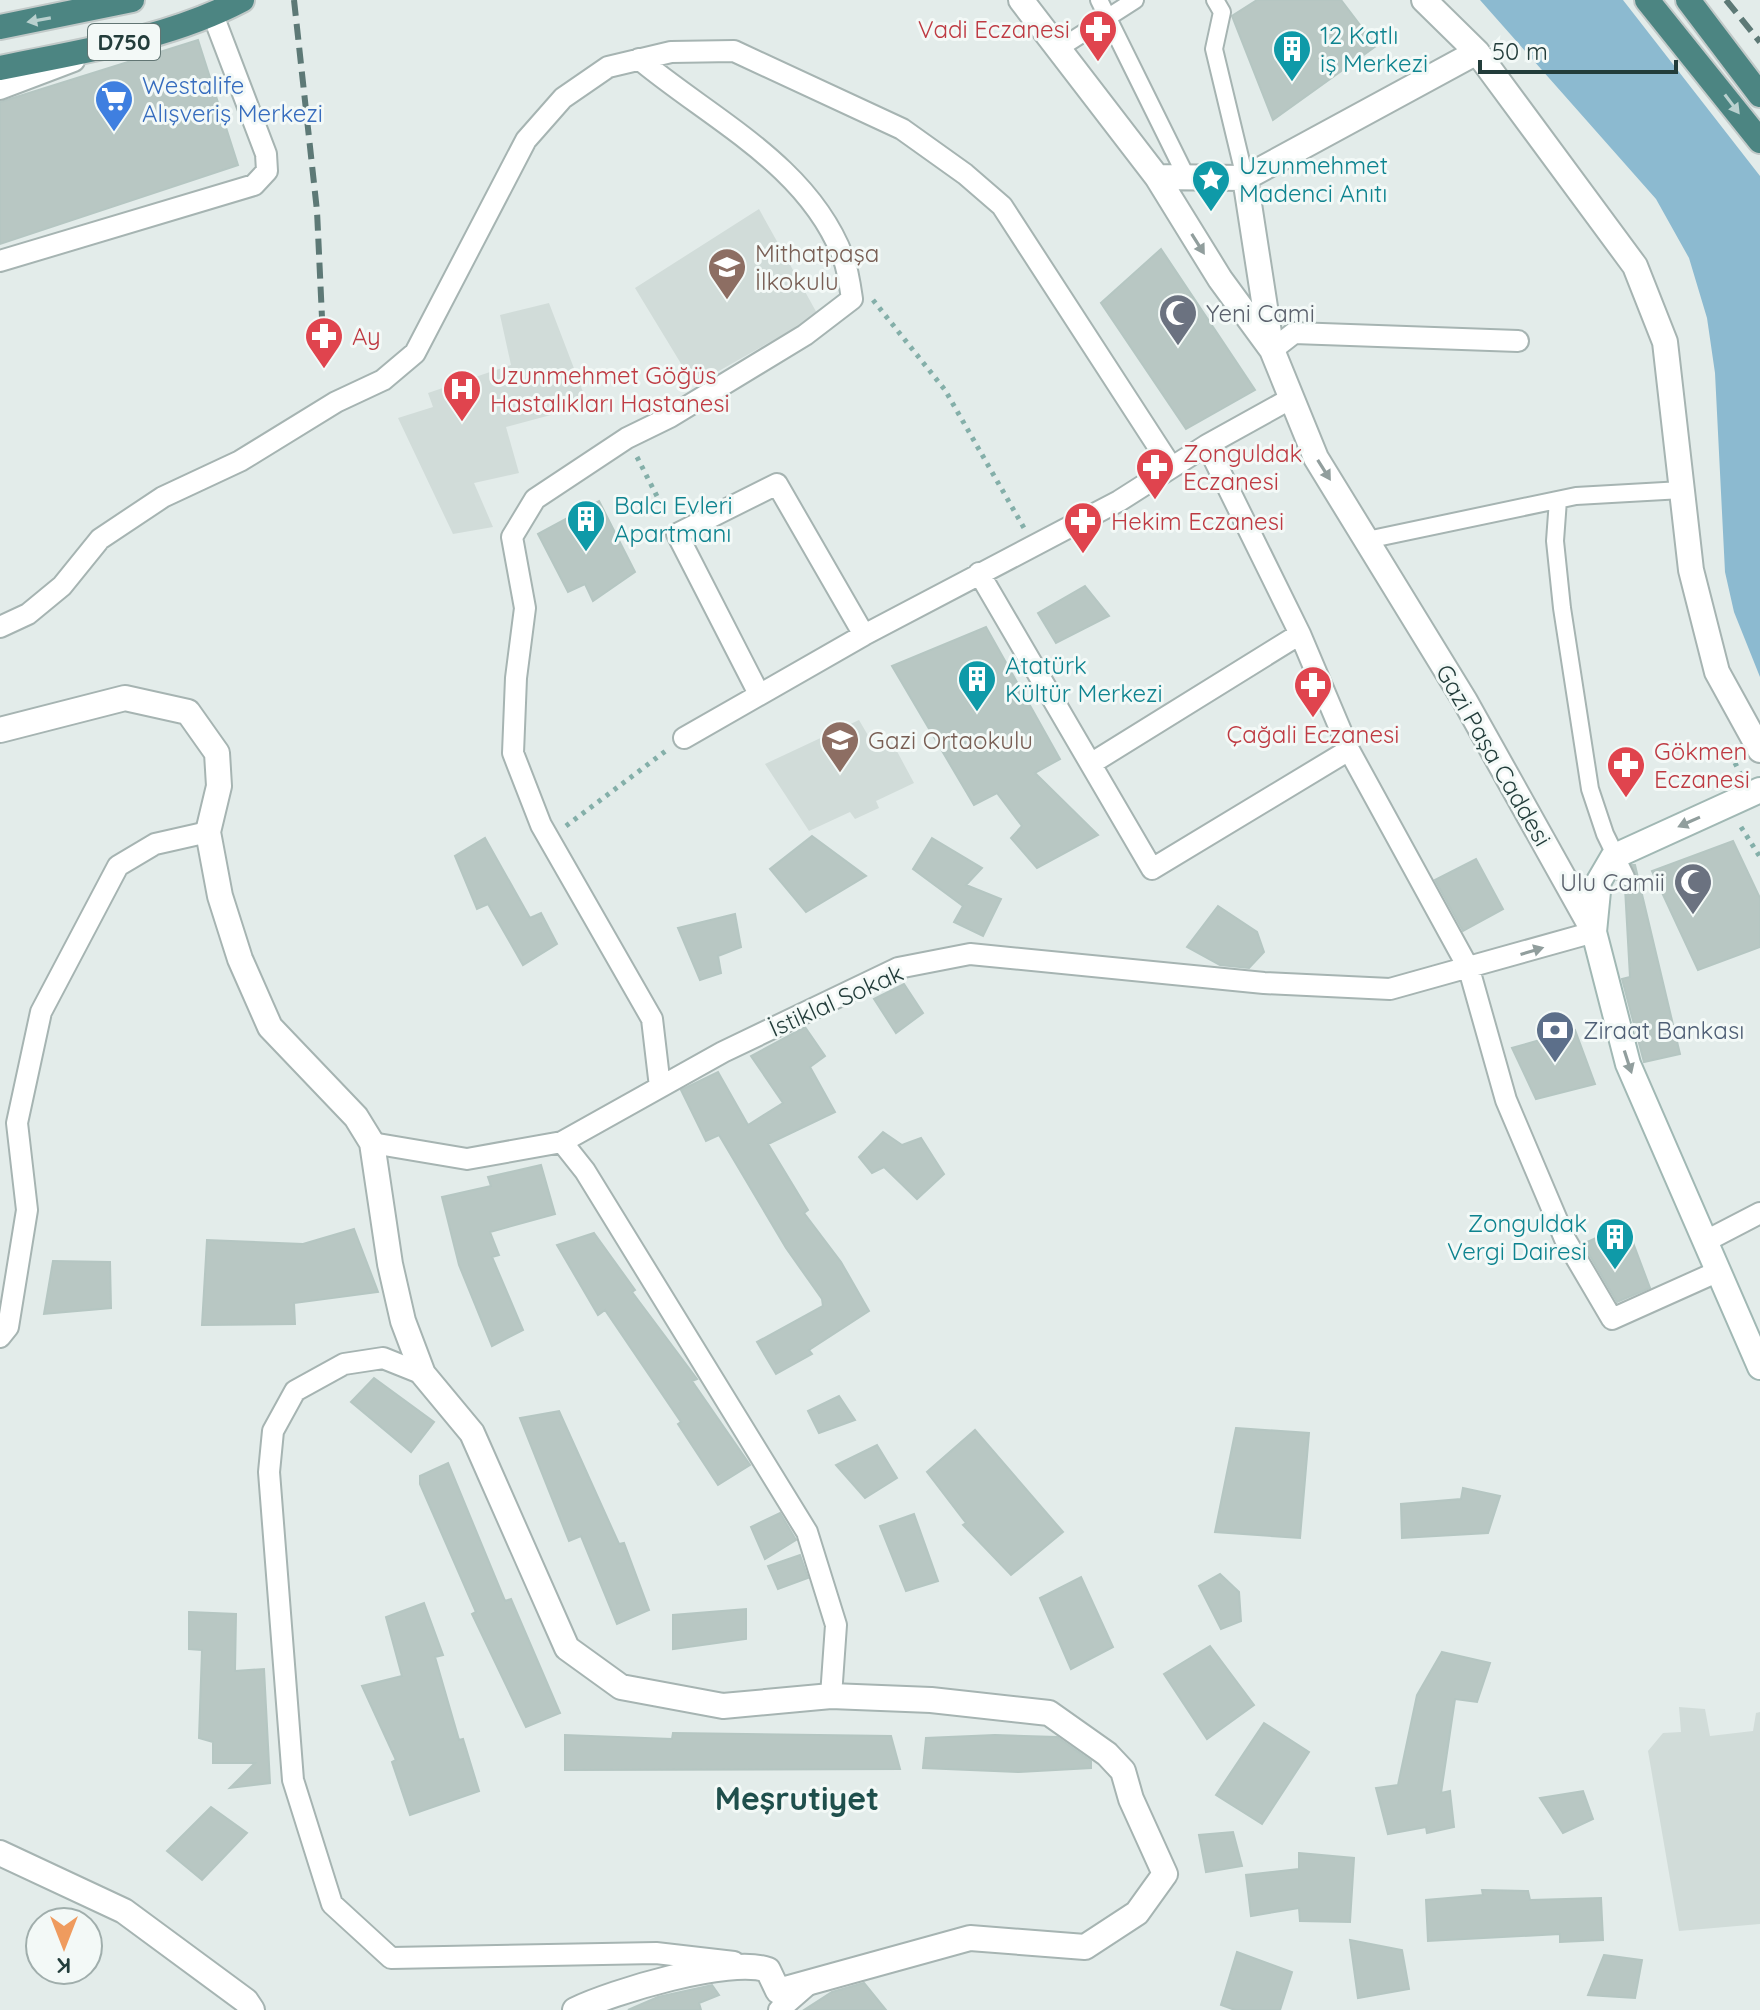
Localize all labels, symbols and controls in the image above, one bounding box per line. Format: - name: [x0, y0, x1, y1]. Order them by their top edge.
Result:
- pharmacy icon: Vadi Eczanesi: [1077, 8, 1119, 63]
- one-way arrow: [26, 14, 51, 26]
- place label: Vadi Eczanesi: [918, 14, 1070, 44]
- place label: 12 Katlı iş Merkezi: [1320, 20, 1428, 78]
- road number: D750: [88, 24, 160, 60]
- scale bar: [1480, 24, 1676, 74]
- building icon: 12 Katlı iş Merkezi: [1271, 28, 1313, 83]
- text: 50 m: [1492, 36, 1548, 66]
- place label: Westalife Alışveriş Merkezi: [142, 70, 323, 128]
- supermarket icon: Westalife Alışveriş Merkezi: [93, 78, 135, 133]
- one-way arrow: [1723, 93, 1739, 114]
- place label: Uzunmehmet Madenci Anıtı: [1239, 150, 1388, 208]
- place icon: Uzunmehmet Madenci Anıtı: [1190, 158, 1232, 213]
- one-way arrow: [1191, 233, 1205, 255]
- place label: Mithatpaşa İlkokulu: [755, 238, 879, 296]
- school or university icon: Mithatpaşa İlkokulu: [706, 246, 748, 301]
- mosque icon: Yeni Cami: [1157, 292, 1199, 347]
- place label: Yeni Cami: [1206, 298, 1315, 328]
- pharmacy icon: Ay: [303, 315, 345, 370]
- place label: Ay: [352, 321, 381, 351]
- place label: Uzunmehmet Göğüs Hastalıkları Hastanesi: [490, 360, 730, 418]
- hospital icon: Uzunmehmet Göğüs Hastalıkları Hastanesi: [441, 368, 483, 423]
- place label: Zonguldak Eczanesi: [1183, 438, 1302, 496]
- pharmacy icon: Zonguldak Eczanesi: [1134, 446, 1176, 501]
- one-way arrow: [1316, 459, 1330, 481]
- place label: Balcı Evleri Apartmanı: [614, 490, 733, 548]
- building icon: Balcı Evleri Apartmanı: [565, 498, 607, 553]
- pharmacy icon: Hekim Eczanesi: [1062, 500, 1104, 555]
- place label: Hekim Eczanesi: [1111, 506, 1284, 536]
- place label: Atatürk Kültür Merkezi: [1005, 650, 1163, 708]
- building icon: Atatürk Kültür Merkezi: [956, 658, 998, 713]
- street label: Gazi Paşa Caddesi: [1430, 659, 1558, 851]
- pharmacy icon: Çağali Eczanesi: [1292, 664, 1334, 719]
- school or university icon: Gazi Ortaokulu: [819, 719, 861, 774]
- place label: Çağali Eczanesi: [1227, 719, 1399, 749]
- place label: Gazi Ortaokulu: [868, 725, 1033, 755]
- place label: Gökmen Eczanesi: [1654, 736, 1750, 794]
- pharmacy icon: Gökmen Eczanesi: [1605, 744, 1647, 799]
- one-way arrow: [1677, 816, 1701, 829]
- mosque icon: Ulu Camii: [1672, 861, 1714, 916]
- place label: Ulu Camii: [1560, 867, 1665, 897]
- one-way arrow: [1520, 944, 1544, 957]
- street label: İstiklal Sokak: [764, 957, 908, 1043]
- bank icon: Ziraat Bankası: [1534, 1009, 1576, 1064]
- place label: Ziraat Bankası: [1583, 1015, 1744, 1045]
- one-way arrow: [1623, 1050, 1635, 1074]
- place label: Zonguldak Vergi Dairesi: [1447, 1208, 1587, 1266]
- building icon: Zonguldak Vergi Dairesi: [1594, 1216, 1636, 1271]
- district label: Meşrutiyet: [715, 1778, 879, 1818]
- north arrow: [24, 1906, 104, 1986]
- text: K: [57, 1952, 71, 1980]

